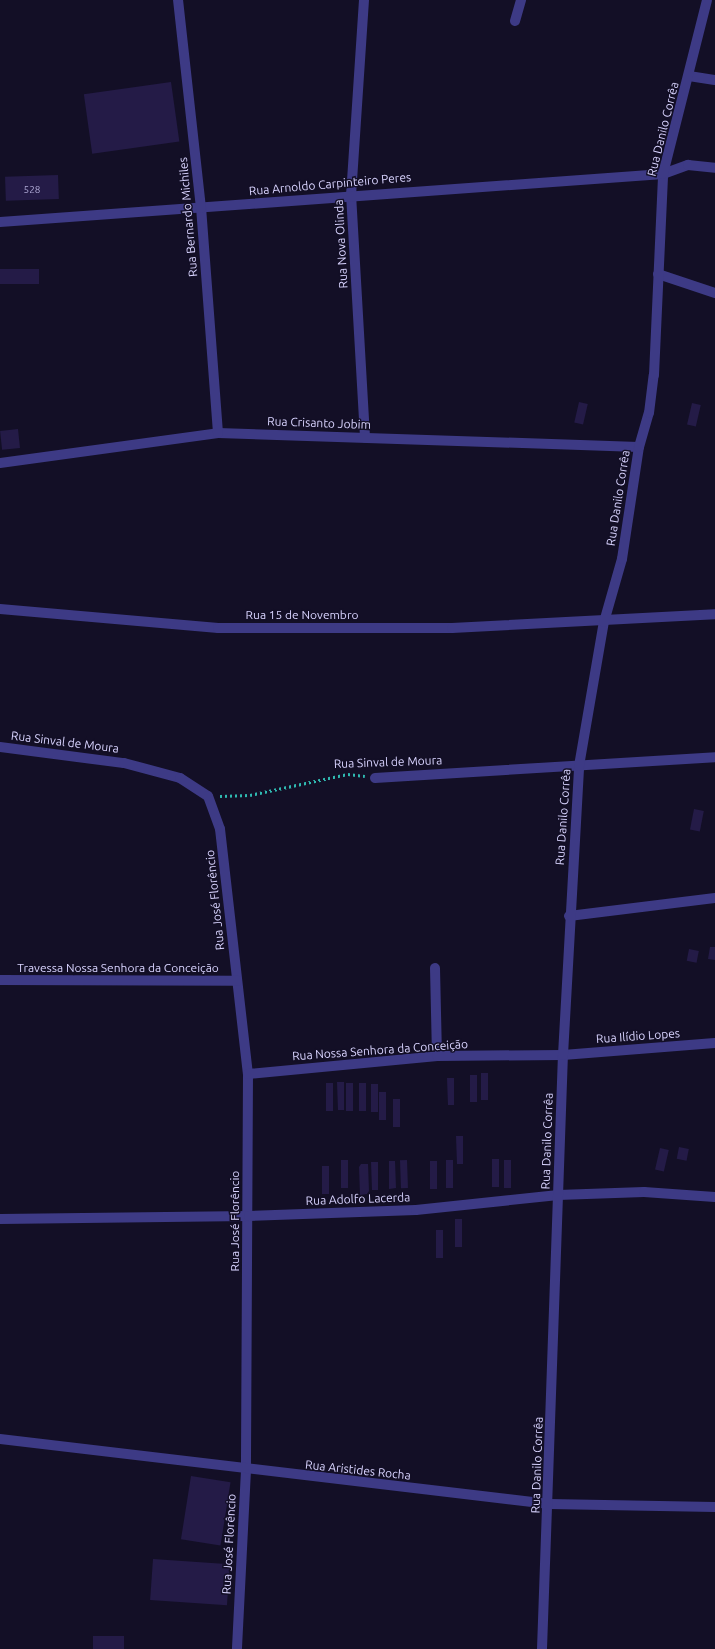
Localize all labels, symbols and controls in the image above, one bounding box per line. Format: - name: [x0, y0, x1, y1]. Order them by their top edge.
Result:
- street label: Rua Danilo Corrêa: [644, 80, 682, 178]
- street label: Rua Bernardo Michiles: [176, 157, 200, 277]
- street label: Rua Arnoldo Carpinteiro Peres: [248, 170, 412, 198]
- house number: 528: [24, 184, 40, 196]
- street label: Rua Nova Olinda: [331, 199, 351, 289]
- street label: Rua Crisanto Jobim: [267, 414, 371, 432]
- street label: Rua Danilo Corrêa: [603, 449, 633, 547]
- street label: Rua 15 de Novembro: [246, 608, 358, 622]
- street label: Rua Sinval de Moura: [10, 728, 120, 756]
- street label: Rua Sinval de Moura: [333, 753, 443, 771]
- street label: Rua Danilo Corrêa: [552, 768, 574, 866]
- street label: Rua José Florêncio: [203, 849, 227, 951]
- street label: Travessa Nossa Senhora da Conceição: [17, 961, 219, 975]
- street label: Rua Ilídio Lopes: [596, 1026, 680, 1046]
- street label: Rua Nossa Senhora da Conceição: [292, 1037, 468, 1063]
- street label: Rua Danilo Corrêa: [538, 1092, 556, 1190]
- street label: Rua José Florêncio: [228, 1171, 242, 1271]
- street label: Rua Adolfo Lacerda: [305, 1190, 411, 1208]
- street label: Rua Danilo Corrêa: [528, 1416, 546, 1514]
- street label: Rua Aristides Rocha: [305, 1457, 411, 1483]
- street label: Rua José Florêncio: [219, 1493, 239, 1595]

